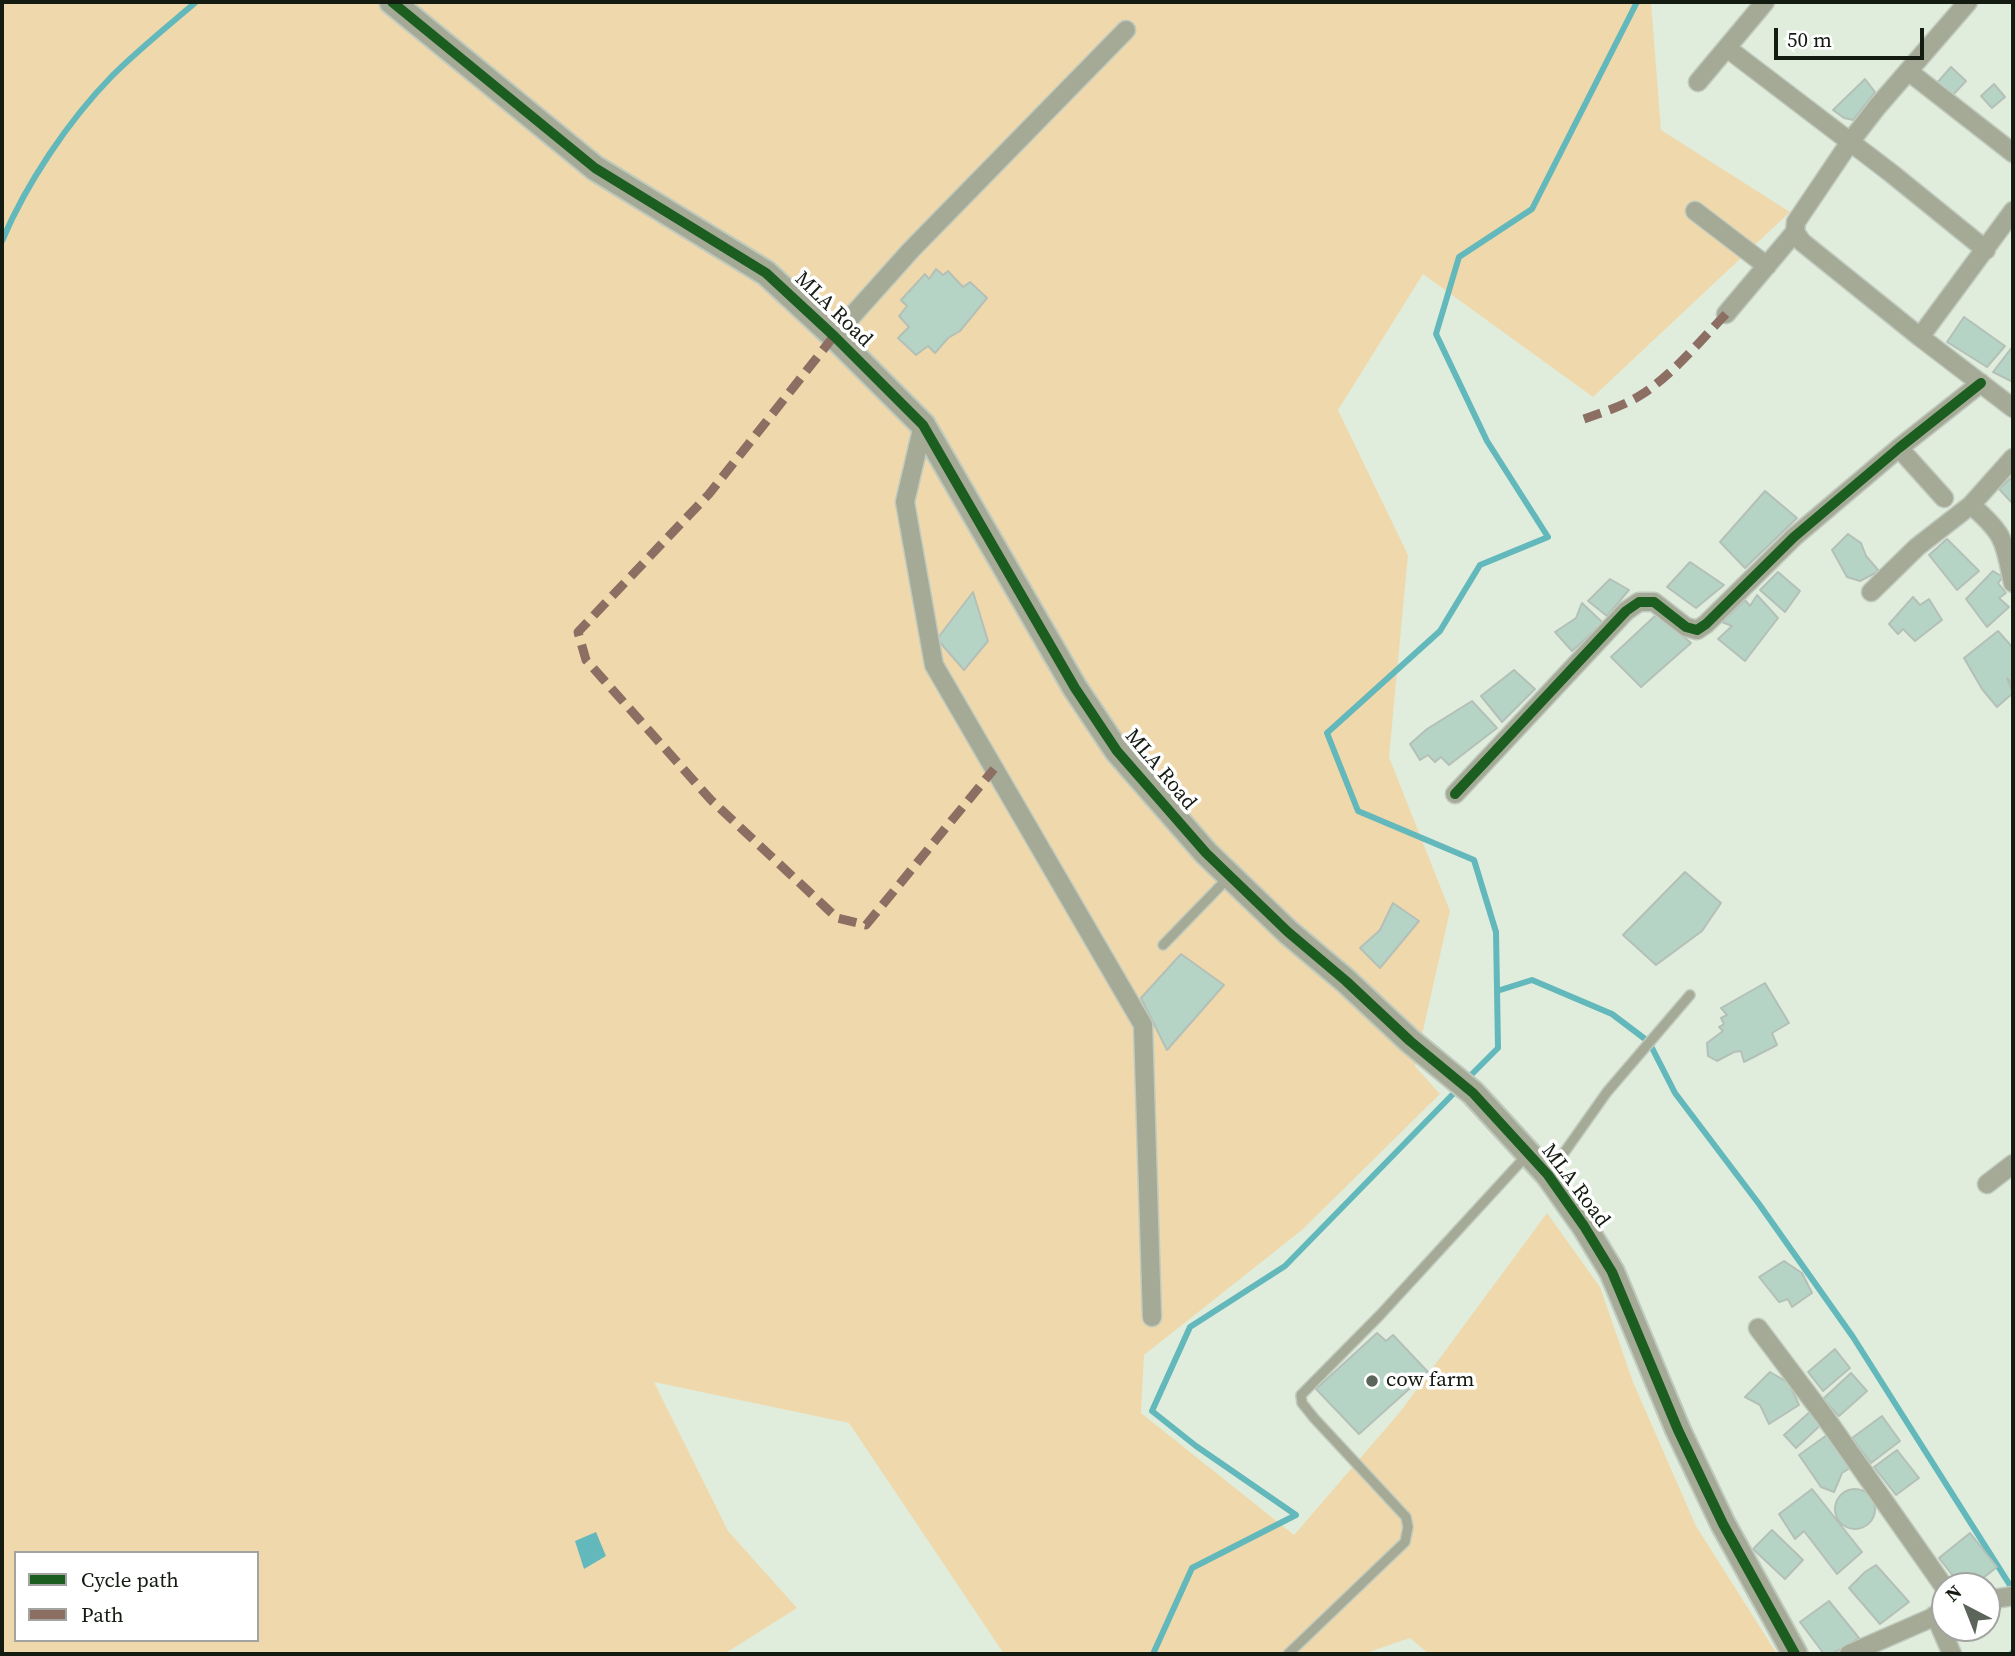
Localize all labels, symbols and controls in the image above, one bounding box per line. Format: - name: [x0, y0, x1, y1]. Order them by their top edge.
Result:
- scale bar: [1777, 14, 1927, 58]
- text: 50 m: [1787, 25, 1832, 54]
- street label: MLA Road: [789, 267, 877, 353]
- street label: MLA Road: [1119, 724, 1201, 816]
- street label: MLA Road: [1535, 1139, 1615, 1233]
- place label: cow farm: [1386, 1368, 1475, 1394]
- marker: cow farm: [1364, 1373, 1380, 1389]
- legend: [14, 1551, 259, 1642]
- text: Cycle path: [81, 1565, 179, 1594]
- north arrow: [1931, 1572, 2001, 1642]
- text: N: [1939, 1579, 1967, 1607]
- text: Path: [81, 1600, 124, 1629]

